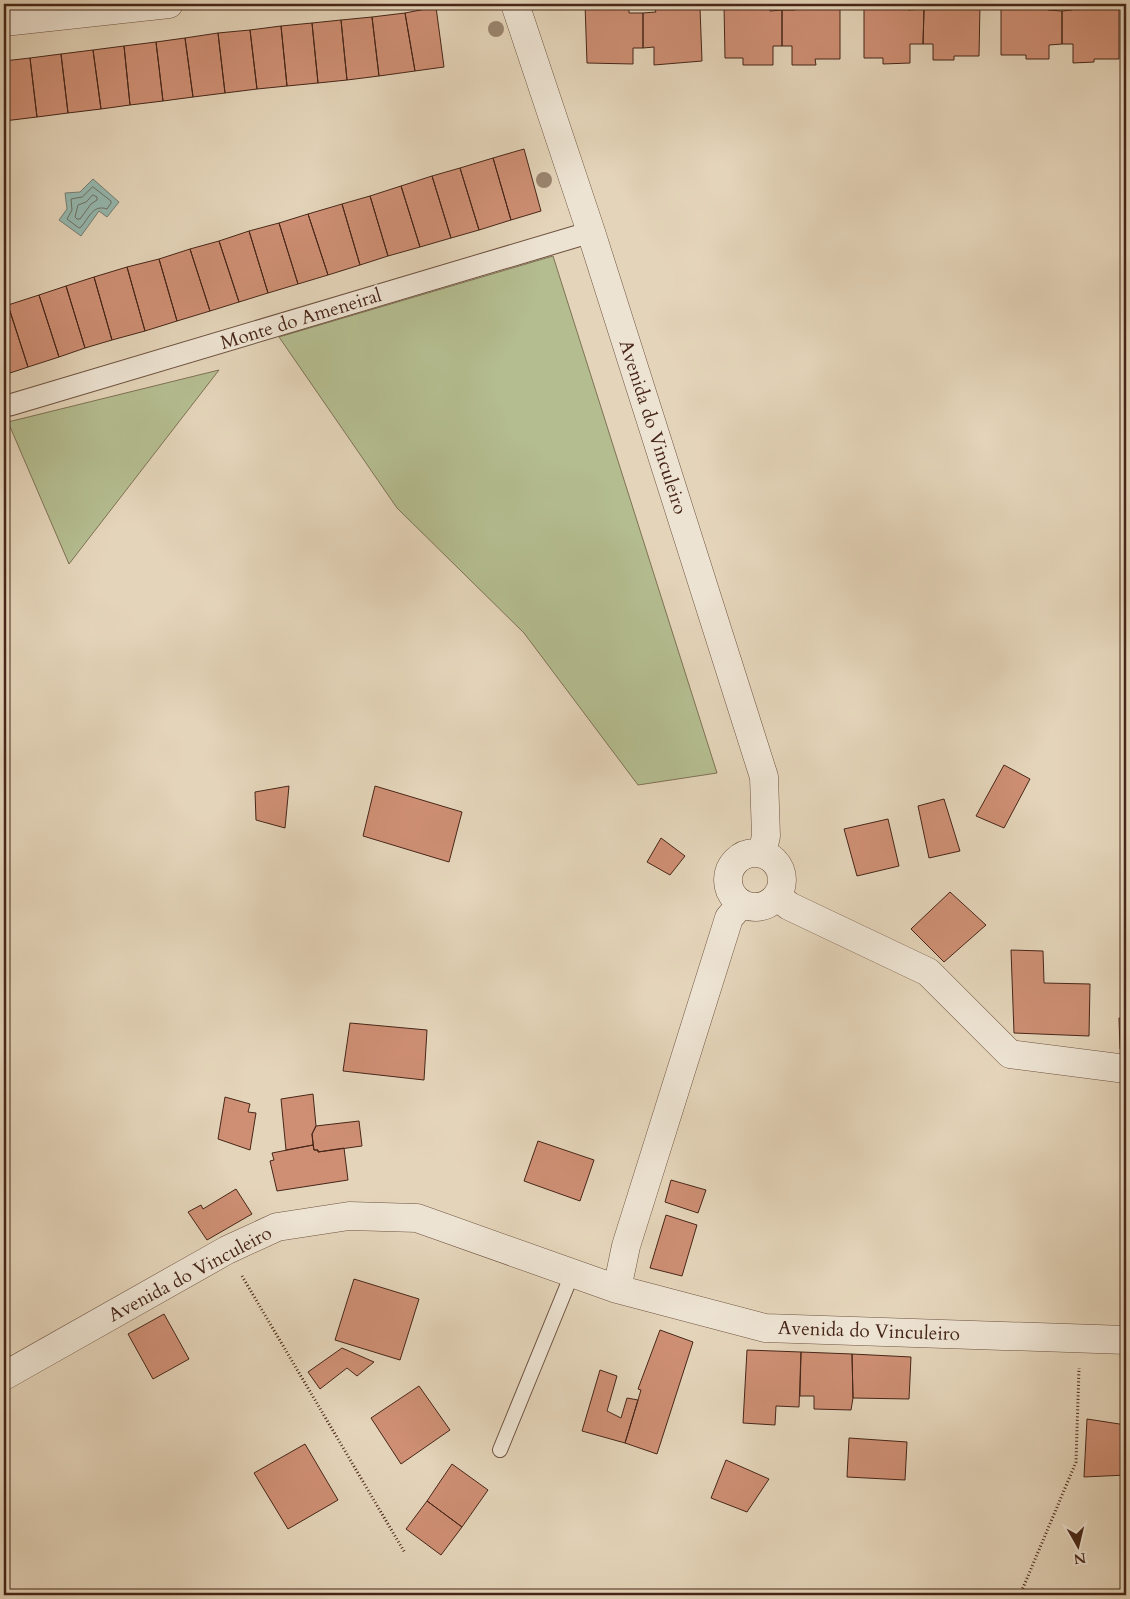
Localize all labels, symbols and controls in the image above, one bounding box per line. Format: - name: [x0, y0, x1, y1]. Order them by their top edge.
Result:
- street label: Monte do Ameneiral: [217, 282, 385, 356]
- street label: Avenida do Vinculeiro: [613, 336, 693, 518]
- street label: Avenida do Vinculeiro: [104, 1220, 276, 1328]
- street label: Avenida do Vinculeiro: [778, 1315, 960, 1347]
- north arrow: [1052, 1522, 1102, 1572]
- text: N: [1072, 1548, 1087, 1569]

